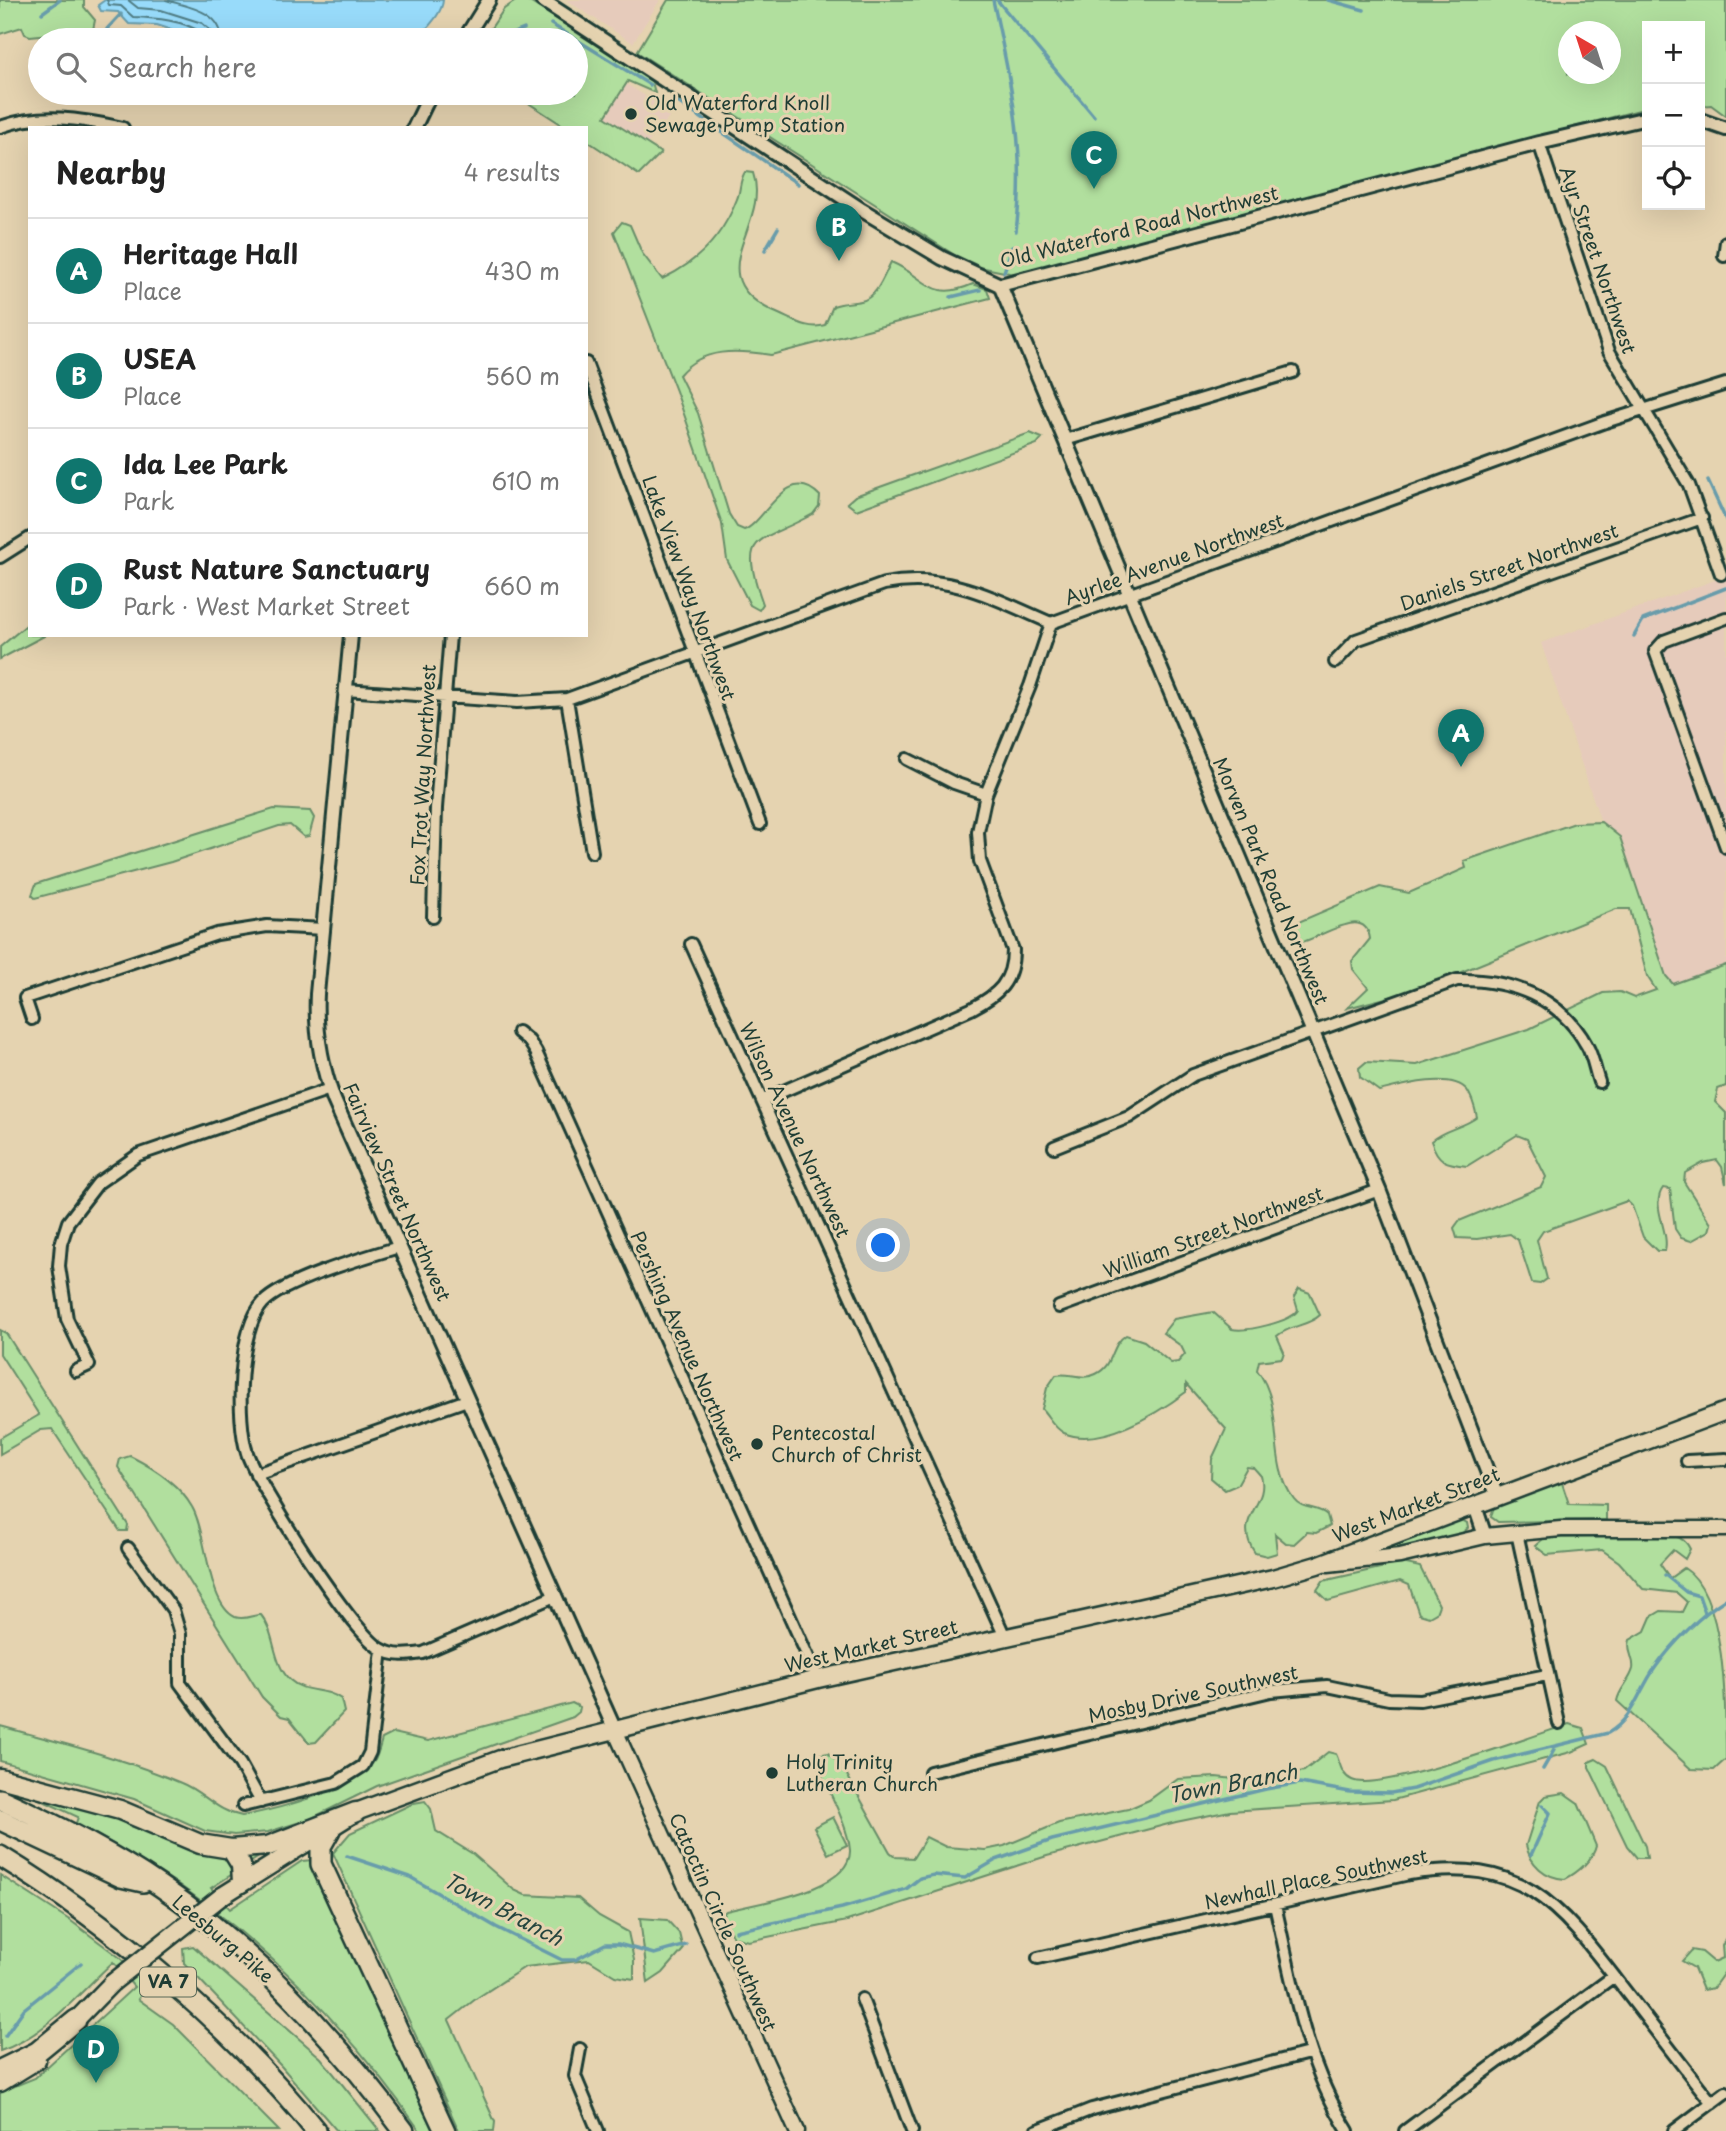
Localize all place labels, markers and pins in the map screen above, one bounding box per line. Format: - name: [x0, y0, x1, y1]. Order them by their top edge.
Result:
- place label: Old Waterford Knoll Sewage Pump Station: [645, 88, 845, 138]
- marker: Old Waterford Knoll Sewage Pump Station: [623, 106, 639, 122]
- pin: C: [1071, 131, 1117, 189]
- pin: B: [816, 203, 862, 261]
- pin: A: [1438, 709, 1484, 767]
- place label: Pentecostal Church of Christ: [771, 1418, 922, 1468]
- marker: Pentecostal Church of Christ: [749, 1436, 765, 1452]
- place label: Holy Trinity Lutheran Church: [786, 1747, 938, 1797]
- marker: Holy Trinity Lutheran Church: [764, 1765, 780, 1781]
- pin: D: [73, 2025, 119, 2083]

